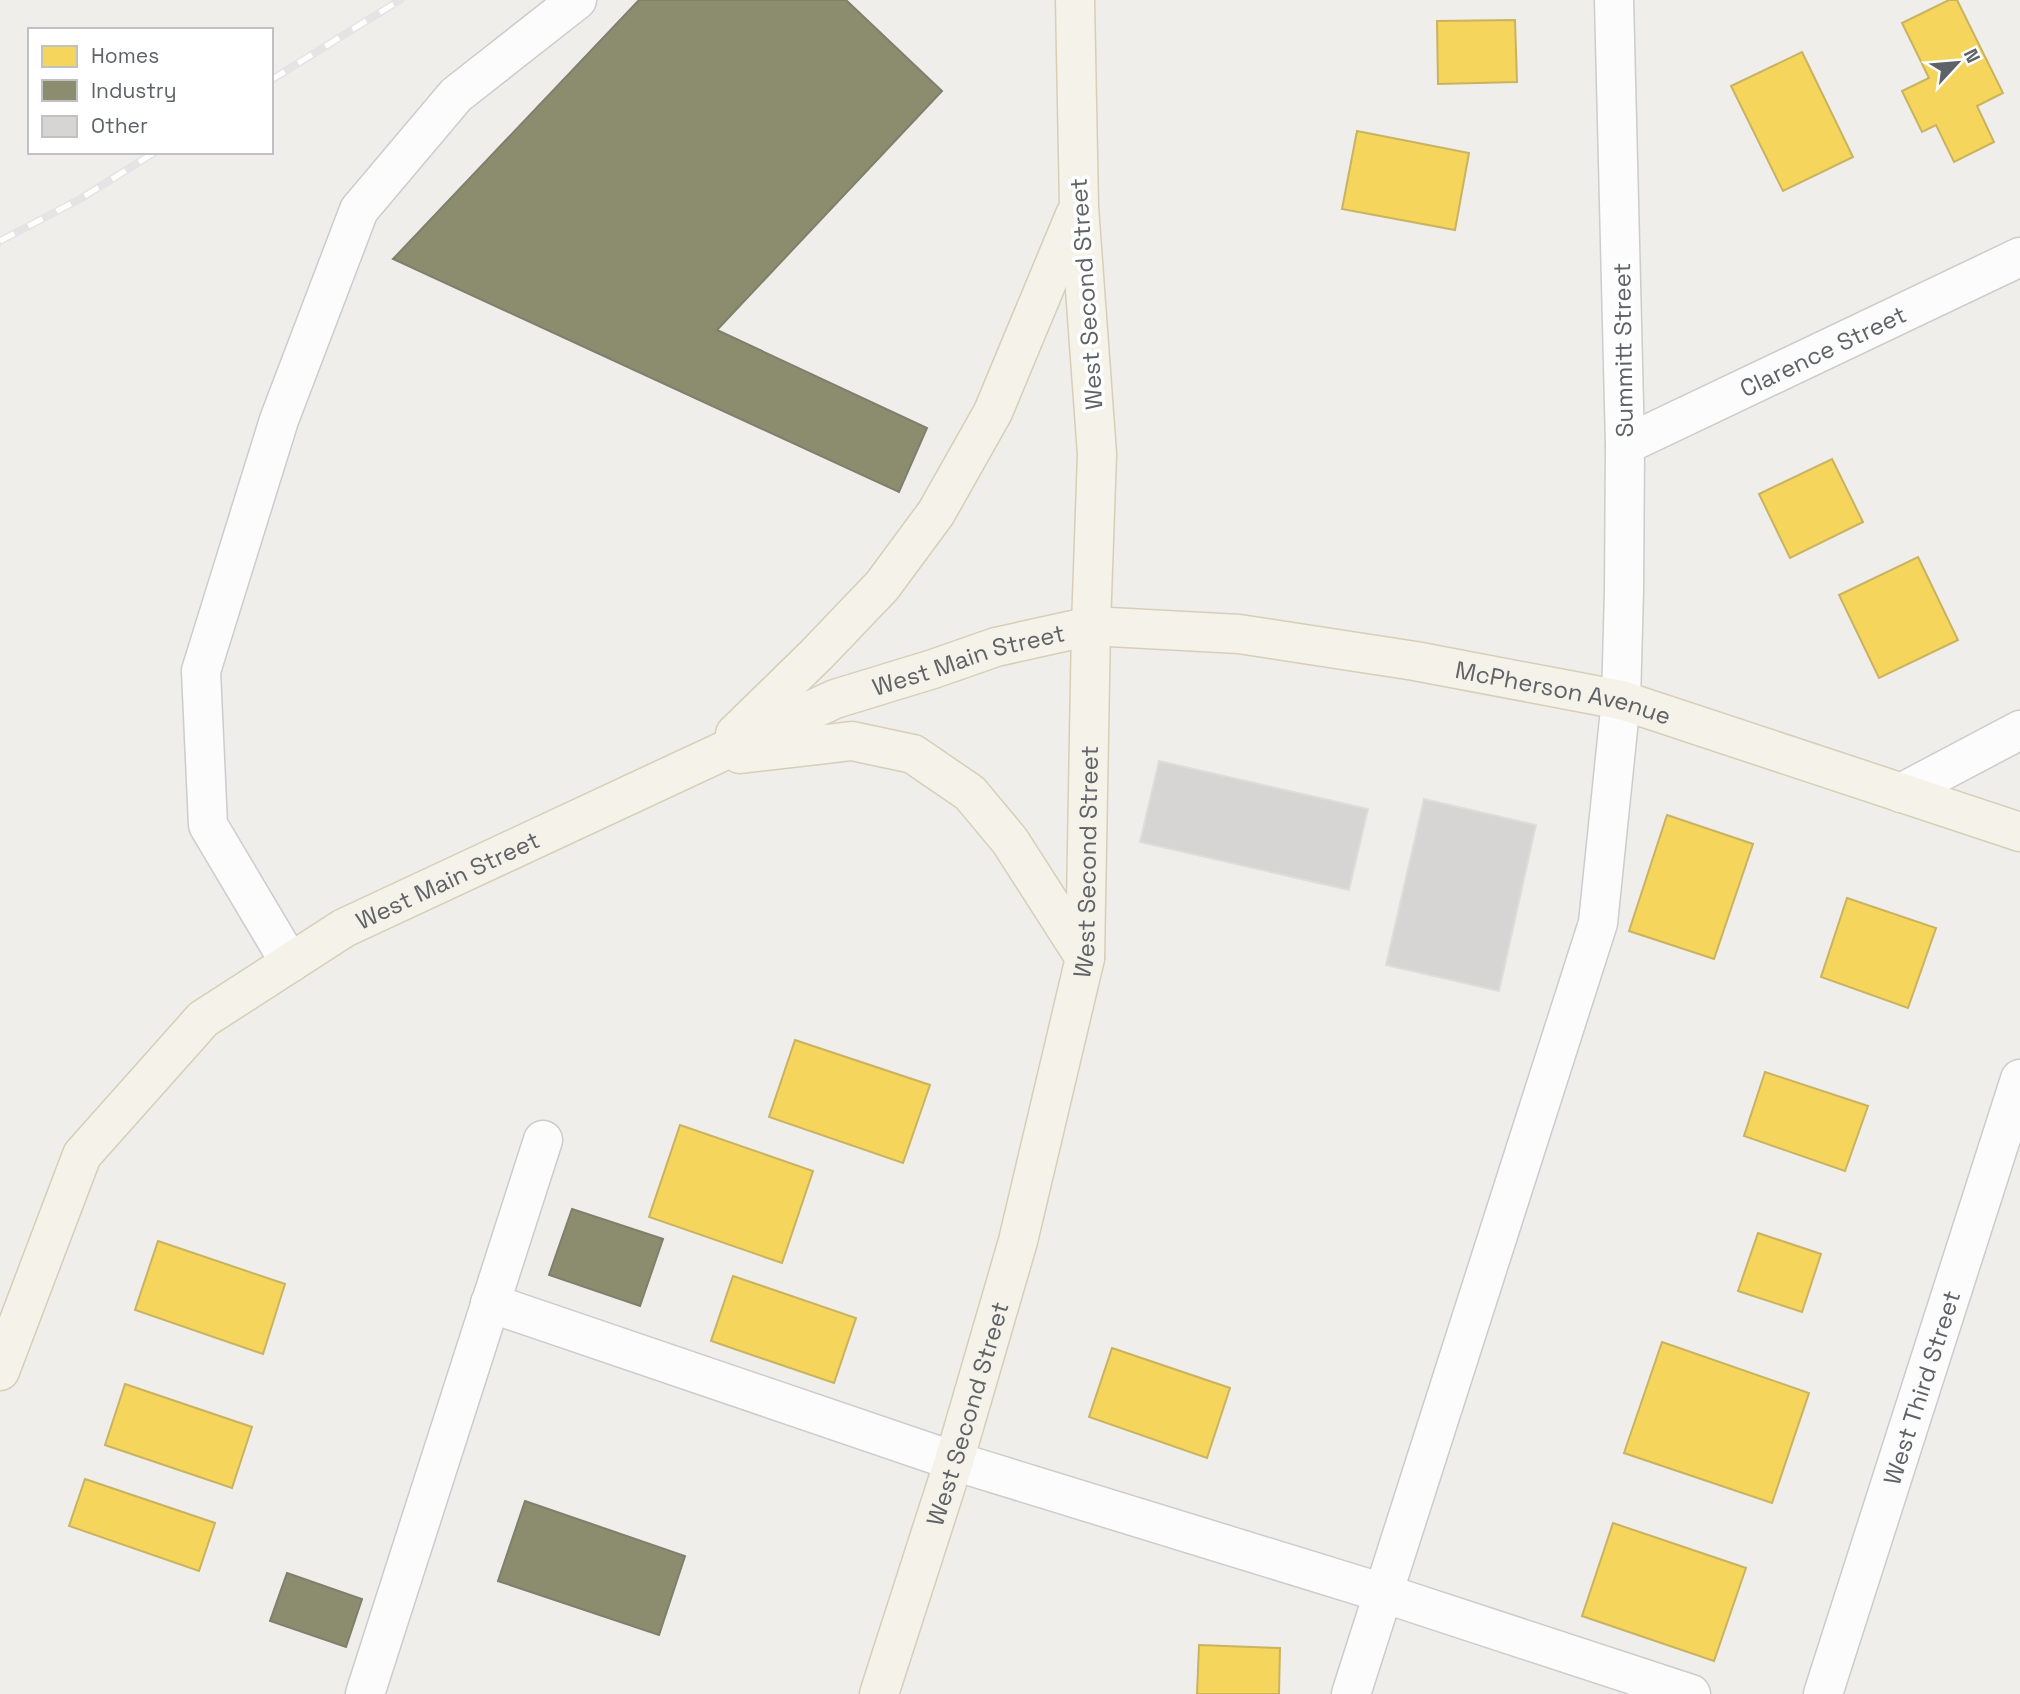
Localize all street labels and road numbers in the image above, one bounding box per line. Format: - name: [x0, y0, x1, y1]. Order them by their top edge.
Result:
- street label: West Second Street: [1062, 177, 1110, 411]
- street label: Summitt Street: [1606, 262, 1640, 438]
- street label: Clarence Street: [1734, 298, 1911, 404]
- street label: West Main Street: [868, 617, 1067, 702]
- street label: McPherson Avenue: [1453, 653, 1675, 731]
- street label: West Second Street: [1065, 745, 1104, 981]
- street label: West Main Street: [351, 824, 544, 936]
- street label: West Third Street: [1876, 1286, 1967, 1488]
- street label: West Second Street: [919, 1298, 1015, 1529]

